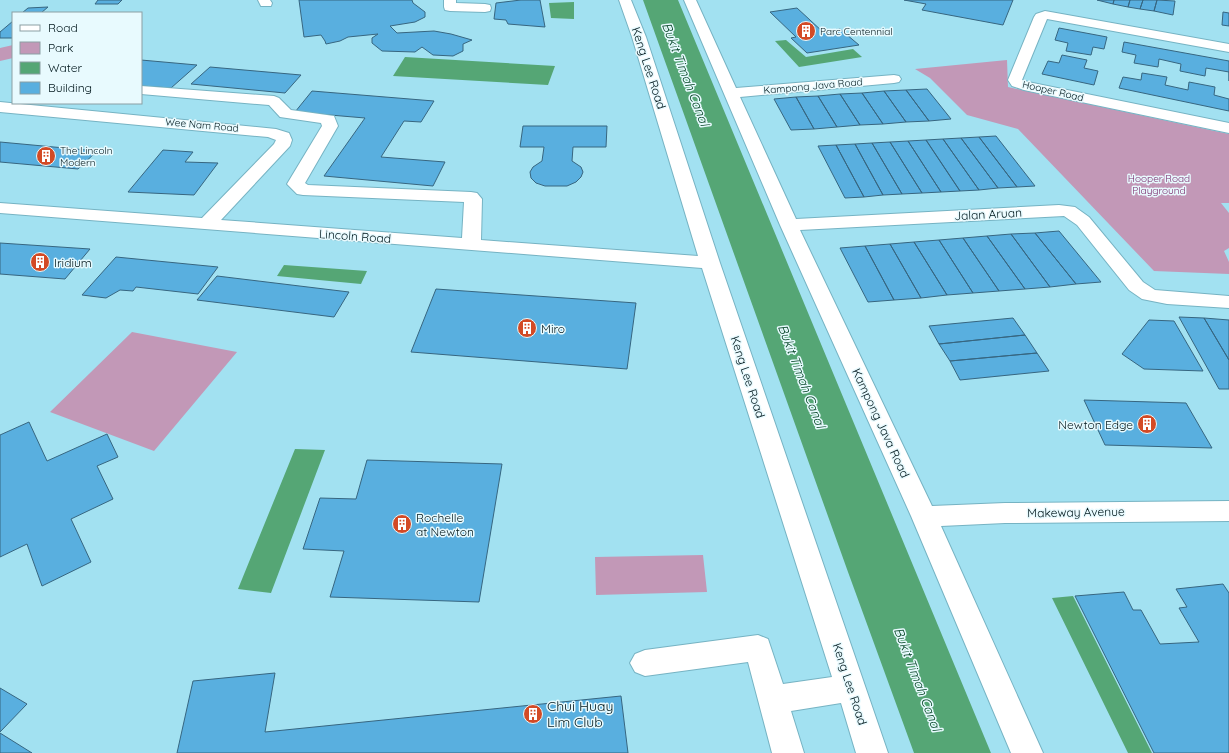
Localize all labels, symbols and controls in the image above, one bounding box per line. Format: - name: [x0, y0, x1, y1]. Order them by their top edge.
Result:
- legend: [12, 12, 142, 104]
- text: Road: [48, 20, 78, 35]
- water label: Bukit Timah Canal: [659, 20, 714, 130]
- building icon: Parc Centennial: [795, 20, 817, 42]
- street label: Keng Lee Road: [629, 25, 669, 111]
- place label: Parc Centennial: [820, 25, 893, 38]
- text: Park: [48, 40, 73, 55]
- text: Water: [48, 60, 83, 75]
- street label: Kampong Java Road: [763, 75, 863, 97]
- street label: Hooper Road: [1021, 78, 1085, 104]
- text: Building: [48, 80, 92, 95]
- street label: Wee Nam Road: [165, 115, 239, 135]
- place label: The Lincoln Modern: [60, 144, 113, 169]
- building icon: The Lincoln Modern: [35, 145, 57, 167]
- park label: Hooper Road Playground: [1128, 172, 1190, 197]
- street label: Jalan Aruan: [954, 205, 1022, 223]
- street label: Lincoln Road: [319, 226, 391, 246]
- building icon: Iridium: [29, 251, 51, 273]
- place label: Iridium: [54, 255, 92, 270]
- building icon: Miro: [516, 317, 538, 339]
- place label: Miro: [541, 321, 565, 336]
- water label: Bukit Timah Canal: [775, 322, 830, 432]
- street label: Keng Lee Road: [728, 334, 768, 420]
- street label: Kampong Java Road: [849, 366, 913, 480]
- building icon: Newton Edge: [1136, 413, 1158, 435]
- place label: Newton Edge: [1058, 417, 1133, 432]
- street label: Makeway Avenue: [1027, 504, 1125, 520]
- place label: Rochelle at Newton: [416, 510, 474, 539]
- building icon: Rochelle at Newton: [391, 513, 413, 535]
- water label: Bukit Timah Canal: [891, 625, 946, 735]
- street label: Keng Lee Road: [830, 641, 870, 727]
- place label: Chui Huay Lim Club: [547, 697, 613, 731]
- building icon: Chui Huay Lim Club: [522, 703, 544, 725]

